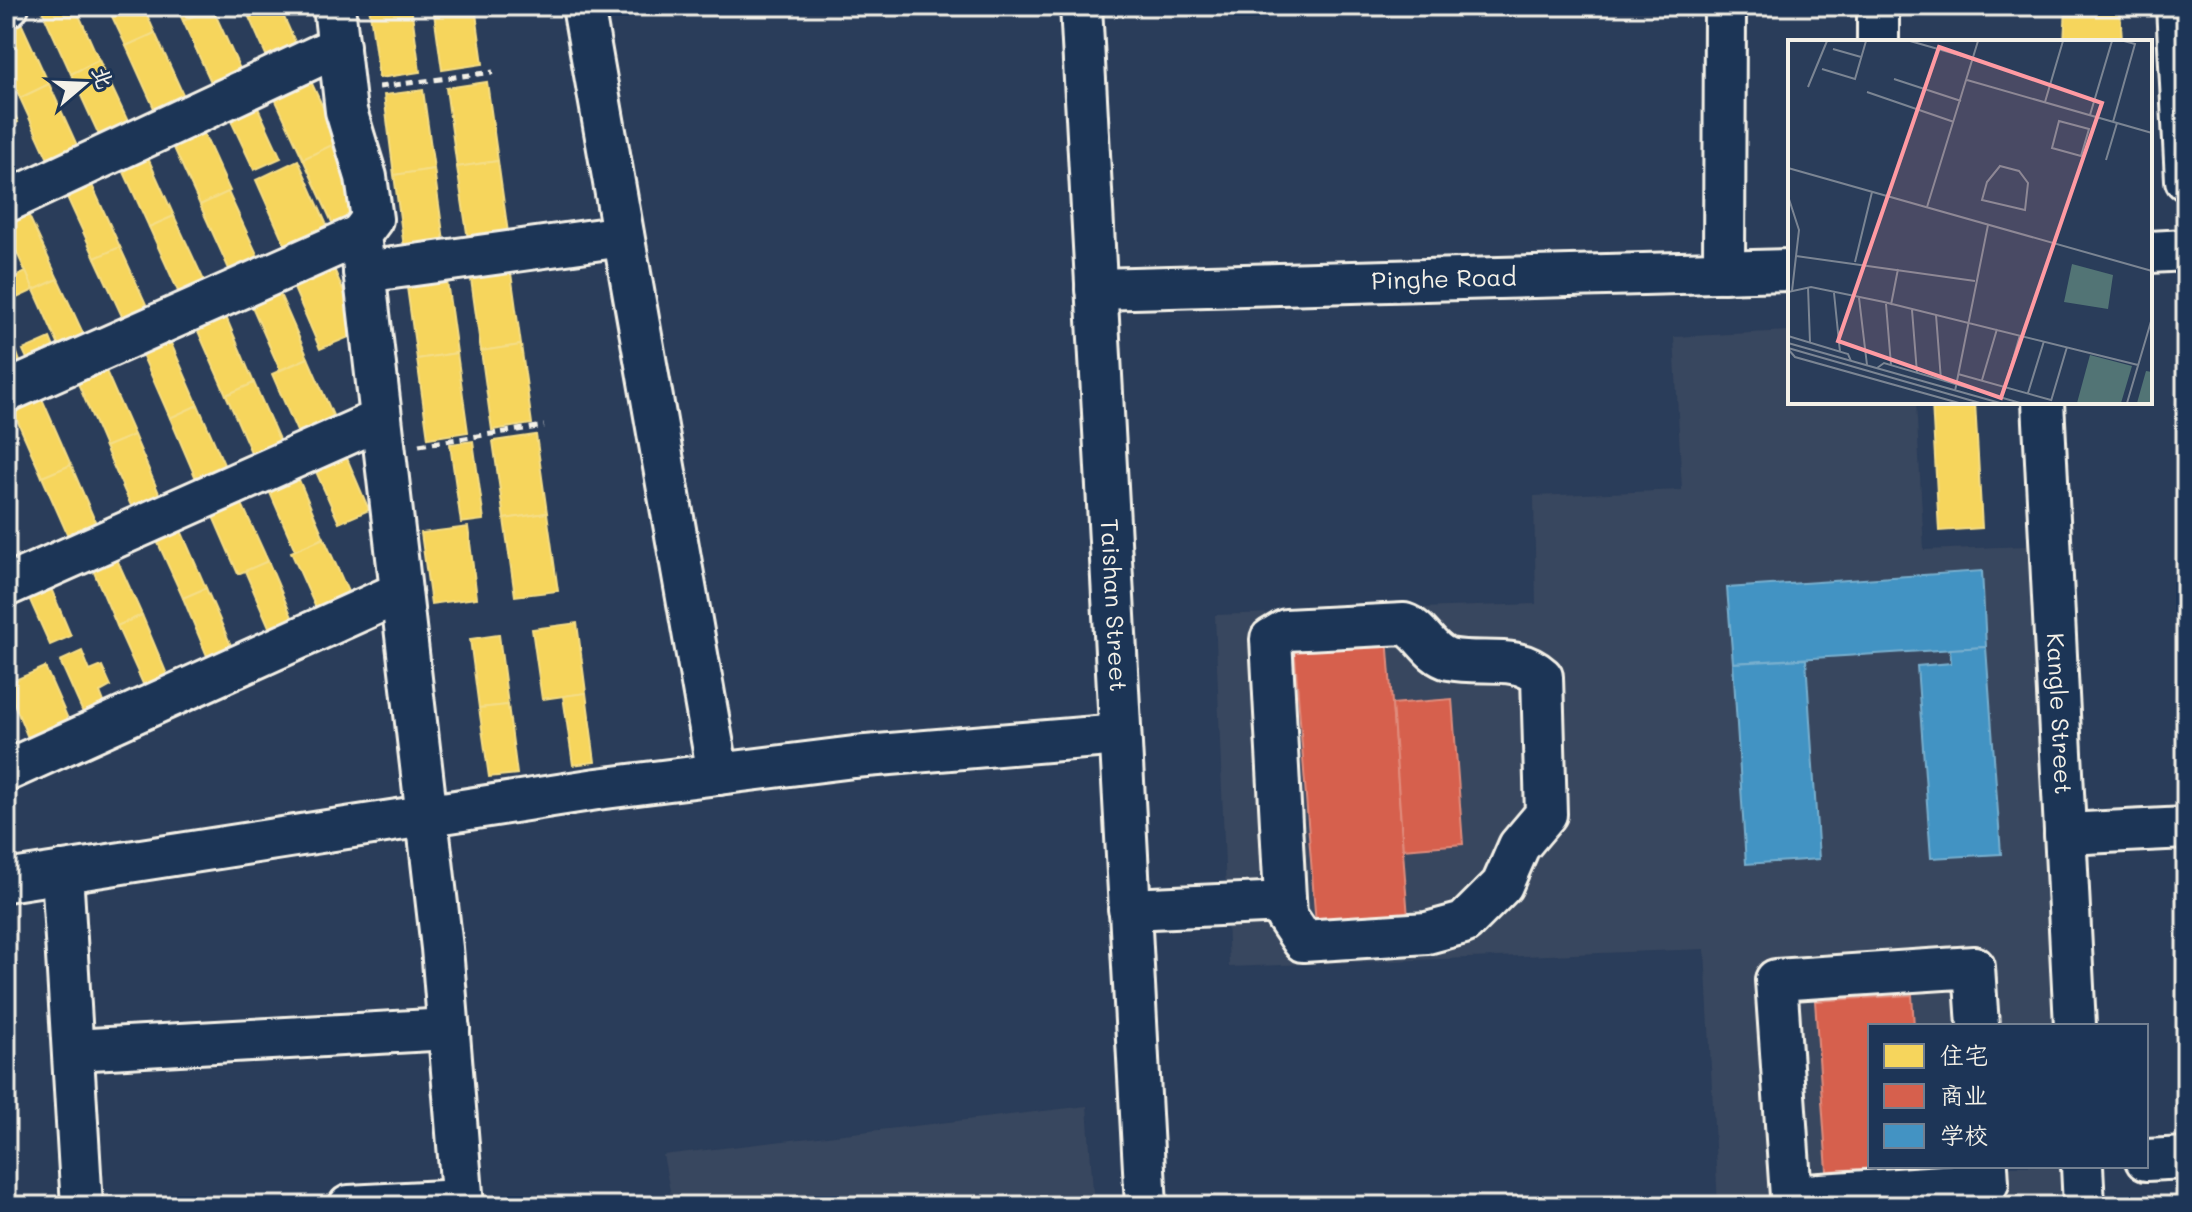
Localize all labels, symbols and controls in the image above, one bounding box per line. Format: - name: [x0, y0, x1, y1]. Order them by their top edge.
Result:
- inset map: [1788, 40, 2152, 404]
- north arrow: [44, 44, 124, 124]
- text: 北: [86, 62, 121, 92]
- street label: Pinghe Road: [1371, 260, 1517, 295]
- street label: Taishan Street: [1095, 518, 1135, 692]
- street label: Kangle Street: [2041, 632, 2080, 795]
- legend: [1868, 1024, 2148, 1168]
- text: 住宅: [1940, 1039, 1988, 1070]
- text: 商业: [1940, 1079, 1988, 1110]
- text: 学校: [1940, 1119, 1988, 1150]

